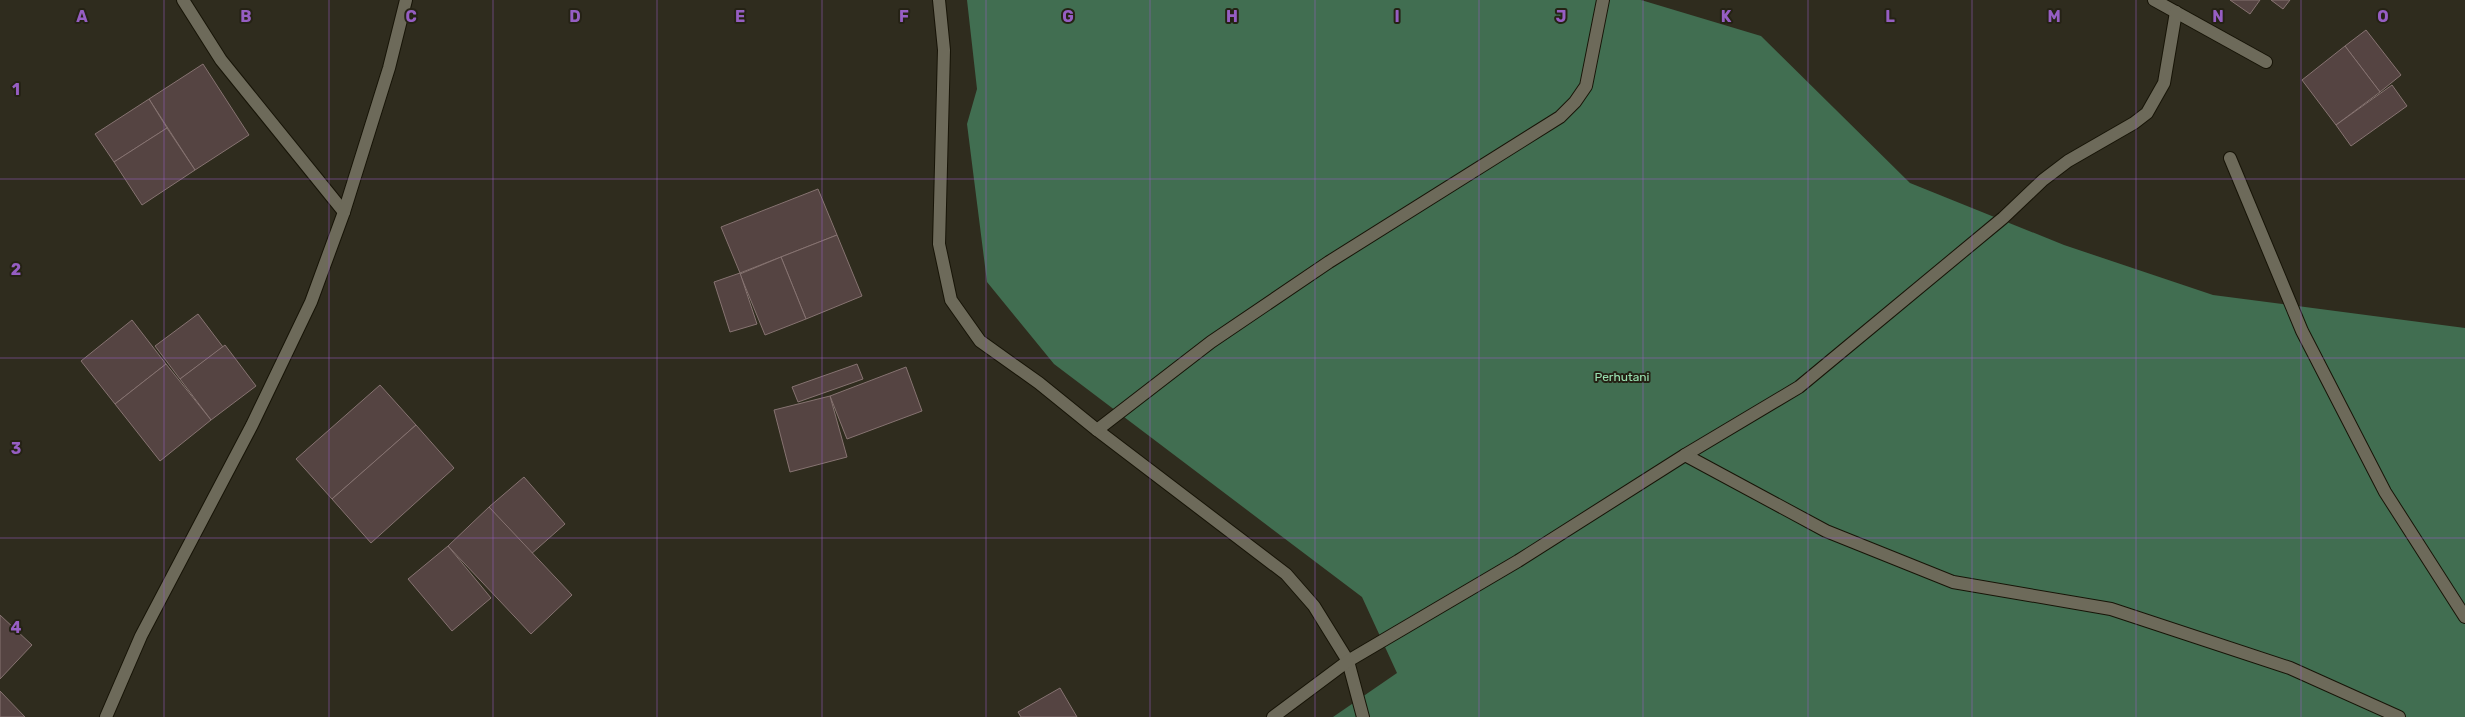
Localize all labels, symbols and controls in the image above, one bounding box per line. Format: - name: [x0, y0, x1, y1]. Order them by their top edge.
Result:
- text: A: [76, 7, 88, 26]
- text: B: [240, 7, 252, 26]
- text: C: [405, 7, 417, 26]
- text: D: [569, 7, 581, 26]
- text: E: [735, 7, 745, 26]
- text: F: [899, 7, 909, 26]
- text: G: [1062, 7, 1074, 26]
- text: H: [1226, 7, 1238, 26]
- text: I: [1394, 7, 1400, 26]
- text: J: [1556, 7, 1566, 26]
- text: K: [1721, 7, 1732, 26]
- text: L: [1885, 7, 1895, 26]
- text: M: [2047, 7, 2061, 26]
- text: N: [2212, 7, 2224, 26]
- text: O: [2377, 7, 2389, 26]
- text: 1: [12, 80, 20, 99]
- text: 2: [11, 260, 21, 279]
- park label: Perhutani: [1595, 370, 1650, 384]
- text: 3: [11, 439, 21, 458]
- text: 4: [11, 618, 22, 637]

